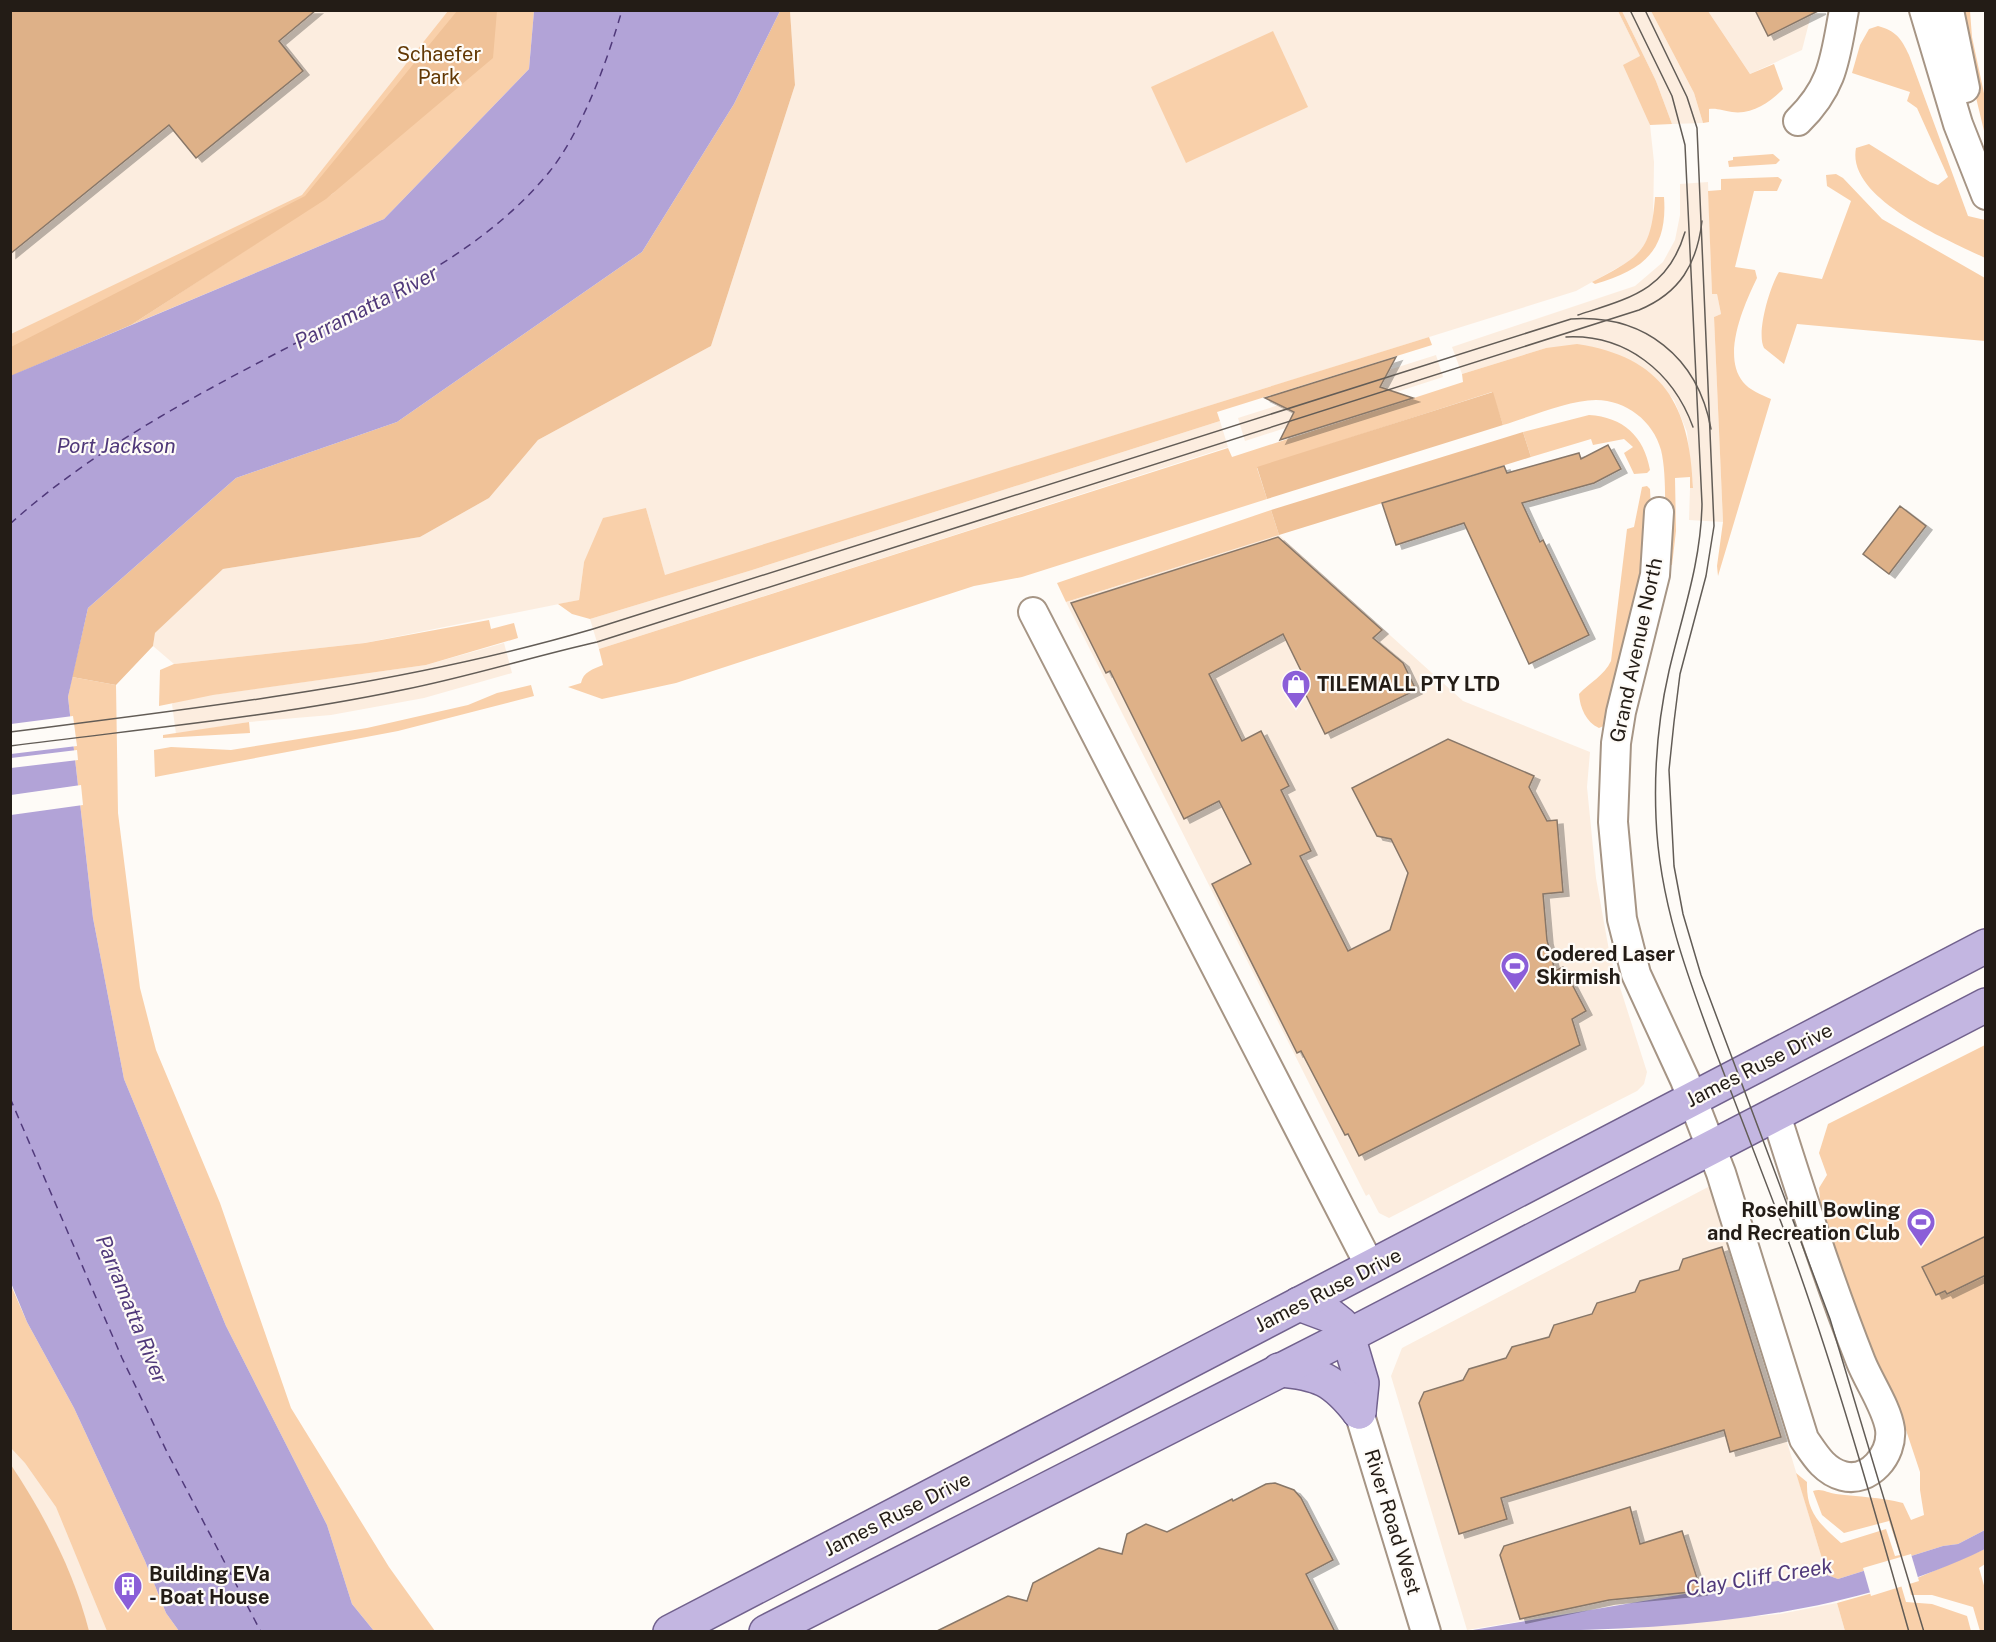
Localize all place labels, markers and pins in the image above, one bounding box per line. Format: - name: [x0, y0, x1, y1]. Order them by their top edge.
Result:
- shop icon: TILEMALL PTY LTD: [1280, 668, 1312, 710]
- place label: TILEMALL PTY LTD: [1317, 672, 1500, 696]
- place label: Codered Laser Skirmish: [1536, 942, 1675, 989]
- sports icon: Codered Laser Skirmish: [1499, 950, 1531, 992]
- place label: Rosehill Bowling and Recreation Club: [1707, 1198, 1900, 1245]
- sports icon: Rosehill Bowling and Recreation Club: [1905, 1206, 1937, 1248]
- place label: Building EVa - Boat House: [149, 1562, 270, 1609]
- building icon: Building EVa - Boat House: [112, 1570, 144, 1612]

